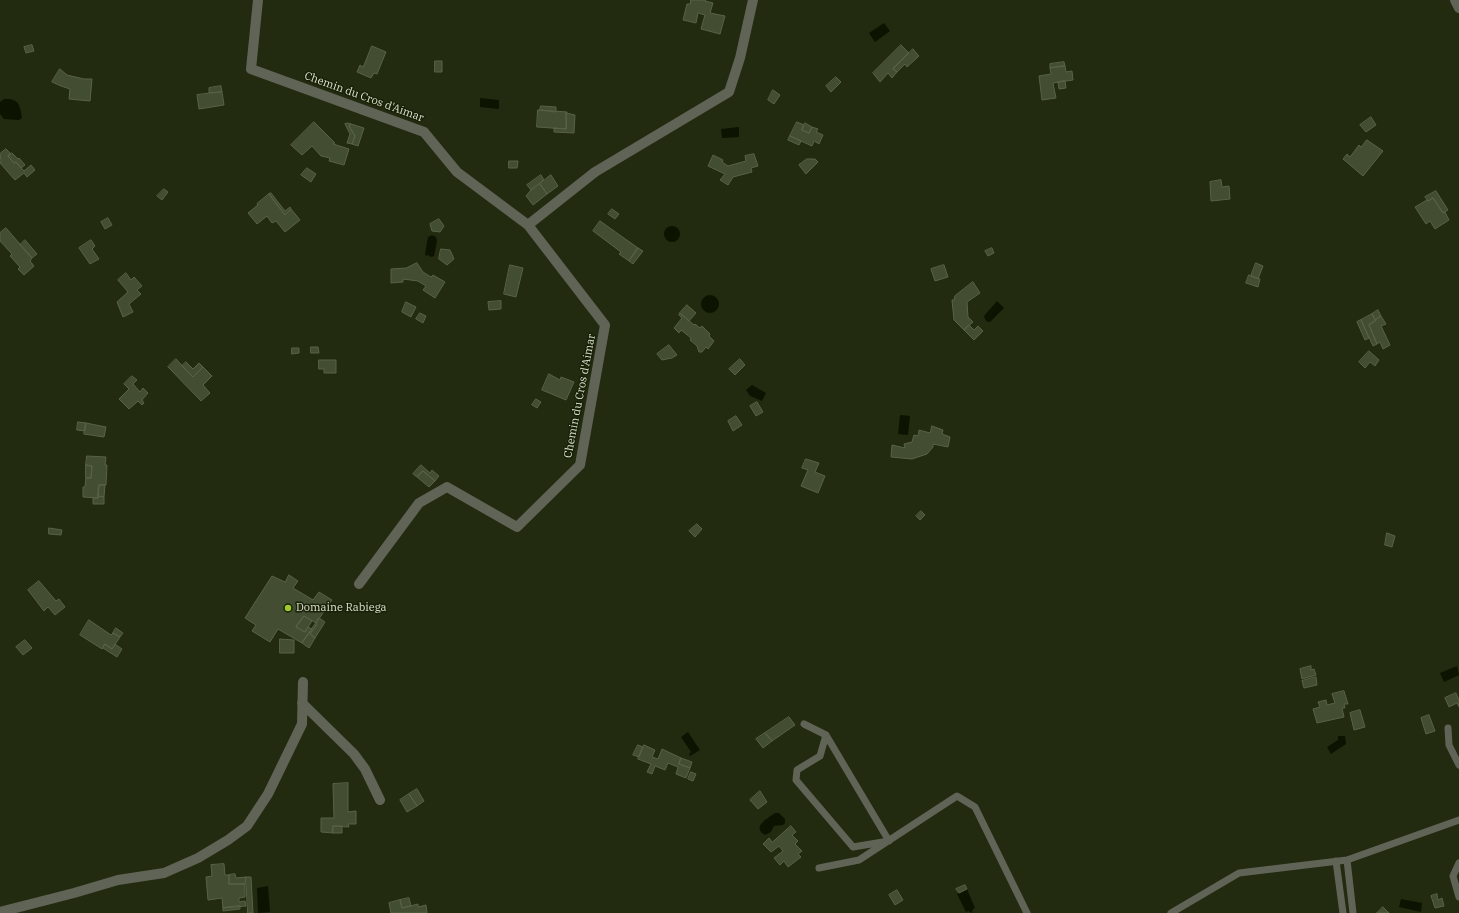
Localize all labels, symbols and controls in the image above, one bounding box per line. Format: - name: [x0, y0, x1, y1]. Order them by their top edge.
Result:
- street label: Chemin du Cros d'Aimar: [302, 69, 426, 125]
- street label: Chemin du Cros d'Aimar: [561, 333, 599, 459]
- place label: Domaine Rabiega: [296, 601, 387, 615]
- marker: Domaine Rabiega: [283, 603, 293, 613]

